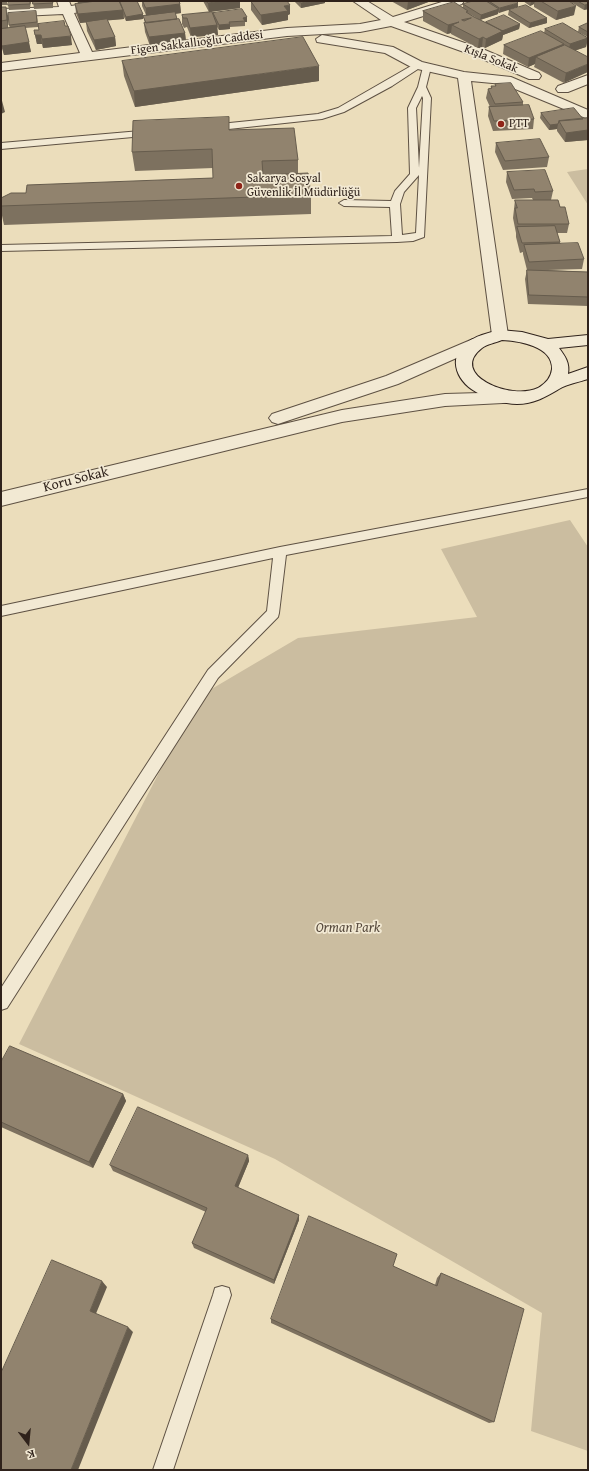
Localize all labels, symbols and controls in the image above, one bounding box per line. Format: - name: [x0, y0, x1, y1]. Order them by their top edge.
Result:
- street label: Figen Sakkallıoğlu Caddesi: [130, 28, 264, 58]
- street label: Kışla Sokak: [462, 42, 520, 76]
- place label: PTT: [509, 117, 529, 131]
- marker: PTT: [496, 119, 506, 129]
- place label: Sakarya Sosyal Güvenlik İl Müdürlüğü: [247, 172, 360, 200]
- marker: Sakarya Sosyal Güvenlik İl Müdürlüğü: [234, 181, 244, 191]
- street label: Koru Sokak: [42, 464, 110, 496]
- park label: Orman Park: [316, 920, 380, 936]
- north arrow: [8, 1423, 48, 1463]
- text: K: [26, 1446, 37, 1463]

